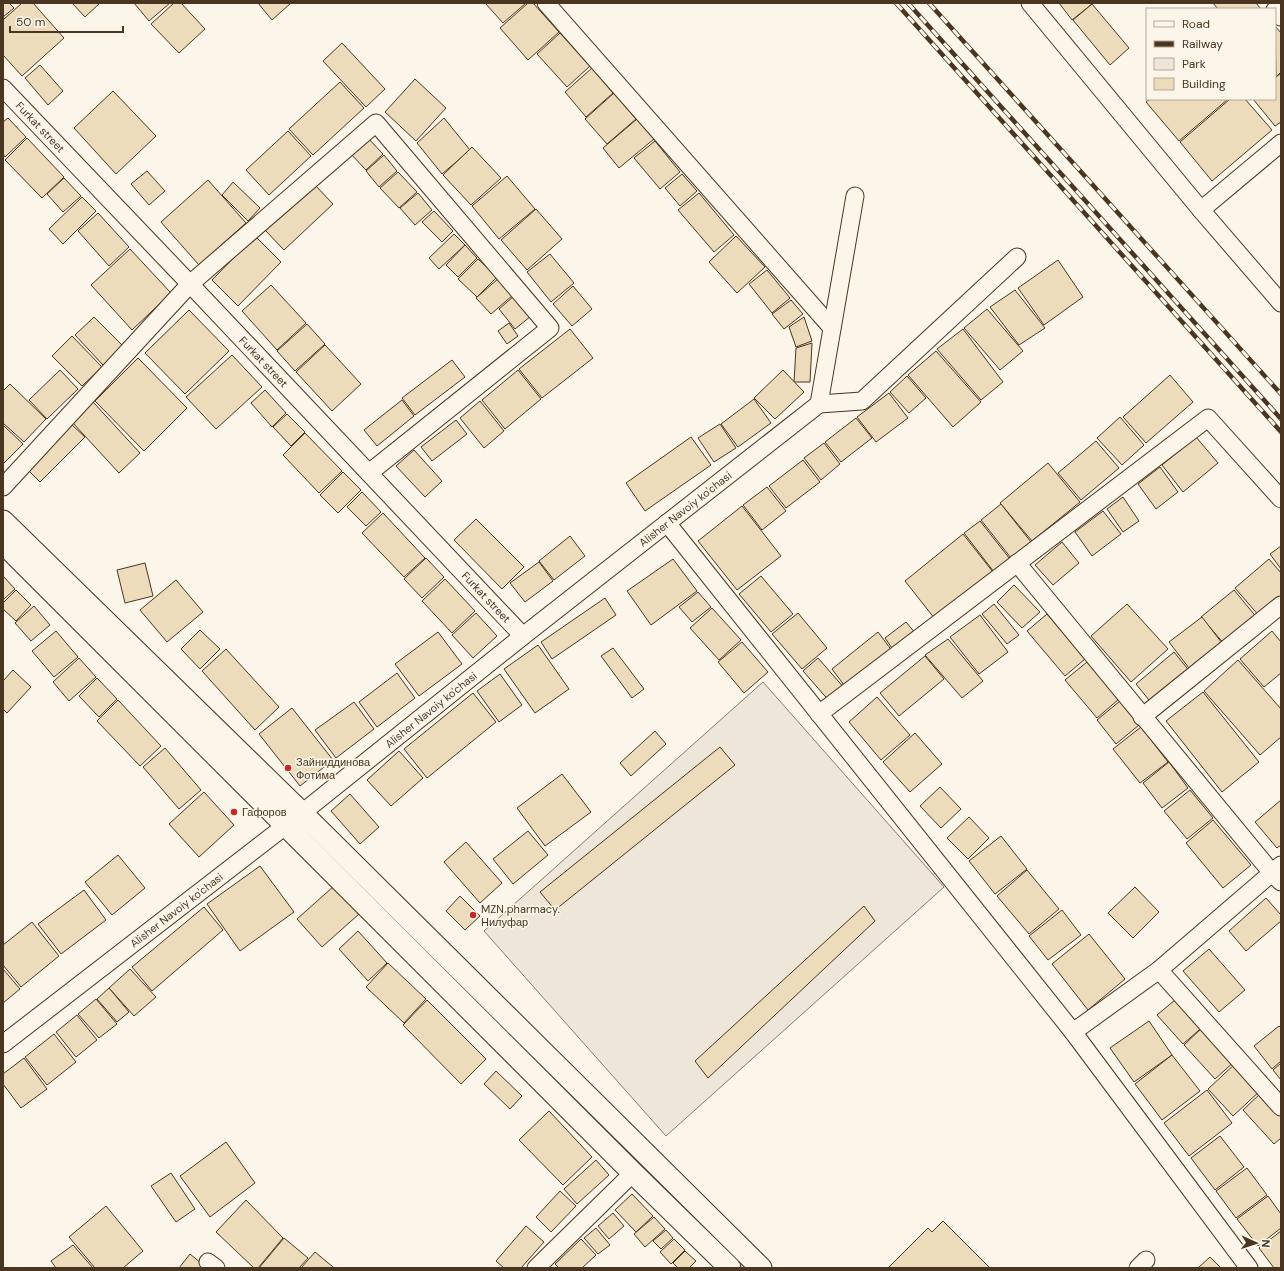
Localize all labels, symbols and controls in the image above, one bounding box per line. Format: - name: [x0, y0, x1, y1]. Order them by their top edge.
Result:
- scale bar: [10, 8, 123, 34]
- legend: [1146, 8, 1276, 100]
- text: 50 m: [16, 14, 45, 30]
- text: Road: [1182, 16, 1210, 32]
- text: Railway: [1182, 36, 1223, 52]
- text: Park: [1182, 56, 1206, 72]
- text: Building: [1182, 76, 1226, 92]
- street label: Furkat street: [13, 99, 68, 155]
- street label: Furkat street: [236, 333, 291, 390]
- street label: Alisher Navoiy ko'chasi: [636, 468, 734, 550]
- street label: Furkat street: [459, 569, 514, 626]
- street label: Alisher Navoiy ko'chasi: [382, 669, 480, 751]
- place label: Зайниддинова Фотима: [296, 755, 371, 782]
- marker: Зайниддинова Фотима: [283, 763, 293, 773]
- place label: Гафоров: [242, 805, 287, 819]
- marker: Гафоров: [229, 807, 239, 817]
- street label: Alisher Navoiy ko'chasi: [127, 870, 226, 950]
- place label: MZN pharmacy. Нилуфар: [481, 902, 560, 929]
- marker: MZN pharmacy. Нилуфар: [468, 910, 478, 920]
- north arrow: [1236, 1223, 1276, 1263]
- text: N: [1259, 1239, 1273, 1248]

